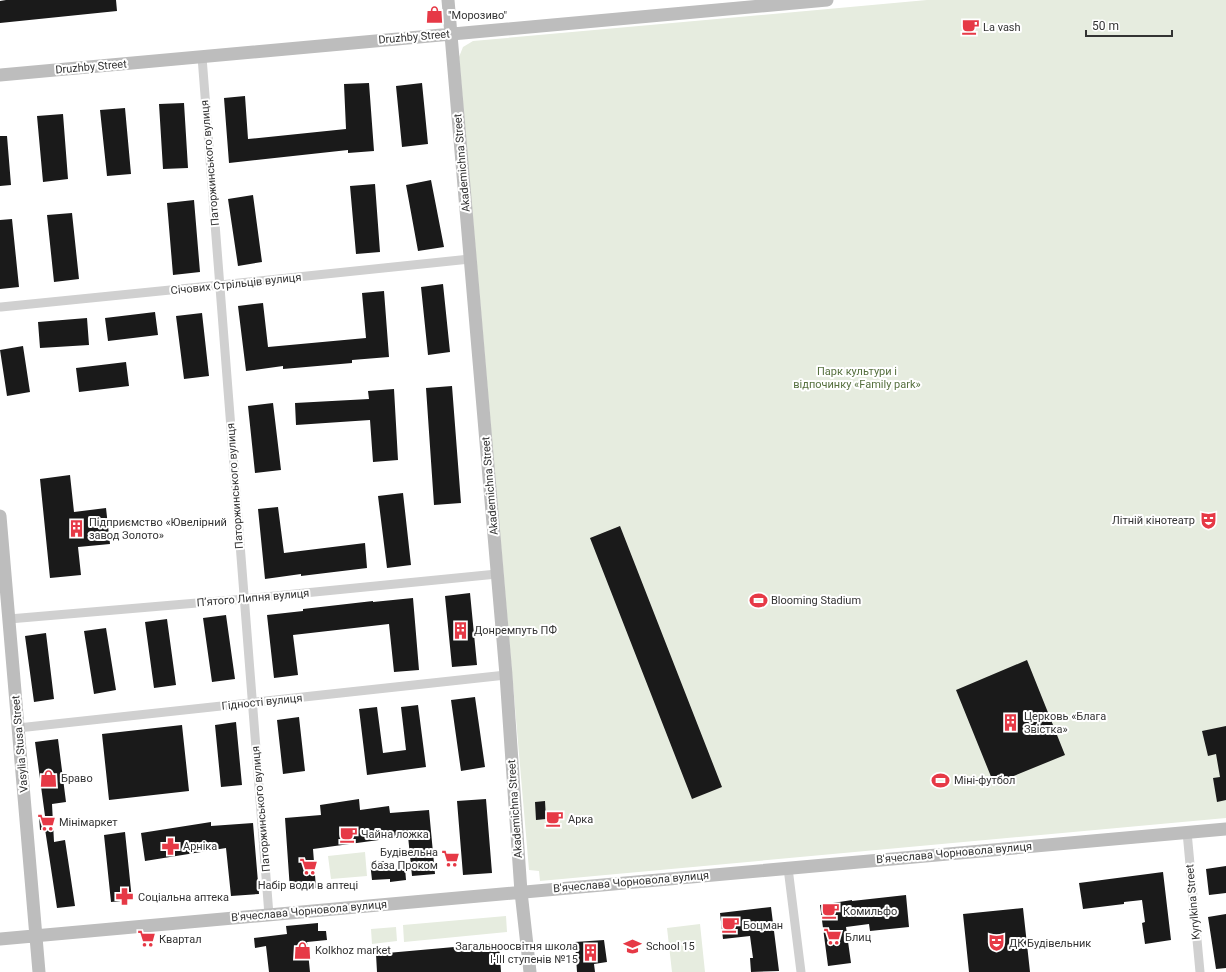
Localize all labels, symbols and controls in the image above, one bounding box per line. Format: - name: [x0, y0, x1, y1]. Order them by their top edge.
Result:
- shop icon: "Морозиво": [425, 5, 445, 25]
- place label: "Морозиво": [448, 9, 507, 22]
- scale bar: [1086, 12, 1172, 38]
- cafe icon: La vash: [960, 17, 980, 37]
- text: 50 m: [1092, 19, 1119, 33]
- place label: La vash: [983, 21, 1021, 34]
- street label: Druzhby Street: [378, 27, 451, 47]
- street label: Druzhby Street: [55, 57, 128, 77]
- street label: Паторжинського вулиця: [198, 100, 222, 226]
- street label: Akademichna Street: [451, 113, 473, 213]
- street label: Січових Стрільців вулиця: [170, 271, 302, 297]
- park label: Парк культури і відпочинку «Family park»: [793, 365, 921, 391]
- street label: Паторжинського вулиця: [224, 423, 246, 549]
- street label: Akademichna Street: [479, 436, 501, 536]
- theatre icon: Літній кінотеатр: [1198, 510, 1218, 530]
- place label: Літній кінотеатр: [1112, 514, 1195, 527]
- place label: Підприємство «Ювелірний завод Золото»: [89, 516, 227, 542]
- building icon: Підприємство «Ювелірний завод Золото»: [66, 518, 86, 538]
- street label: П’ятого Липня вулиця: [196, 587, 310, 609]
- sports icon: Blooming Stadium: [748, 590, 768, 610]
- place label: Blooming Stadium: [771, 594, 861, 607]
- building icon: Донремпуть ПФ: [451, 620, 471, 640]
- place label: Донремпуть ПФ: [474, 624, 557, 637]
- street label: Гідності вулиця: [221, 691, 303, 713]
- street label: Vasylia Stusa Street: [9, 695, 31, 793]
- place label: Церковь «Блага Звістка»: [1024, 710, 1106, 736]
- building icon: Церковь «Блага Звістка»: [1001, 712, 1021, 732]
- street label: Паторжинського вулиця: [249, 746, 273, 872]
- street label: Akademichna Street: [505, 759, 525, 859]
- shop icon: Браво: [38, 768, 58, 788]
- sports icon: Міні-футбол: [931, 770, 951, 790]
- place label: Браво: [61, 772, 93, 785]
- place label: Міні-футбол: [954, 774, 1015, 787]
- cafe icon: Арка: [545, 809, 565, 829]
- supermarket icon: Мінімаркет: [36, 812, 56, 832]
- place label: Арка: [568, 813, 593, 826]
- place label: Мінімаркет: [59, 816, 118, 829]
- cafe icon: Чайна ложка: [338, 824, 358, 844]
- place label: Чайна ложка: [361, 828, 429, 841]
- pharmacy icon: Арніка: [160, 836, 180, 856]
- place label: Арніка: [183, 840, 217, 853]
- street label: В'ячеслава Чорновола вулиця: [876, 840, 1032, 866]
- place label: Будівельна база Проком: [371, 846, 438, 872]
- supermarket icon: Будівельна база Проком: [441, 848, 461, 868]
- supermarket icon: Набір води в аптеці: [298, 857, 318, 877]
- street label: Kyrylkina Street: [1183, 863, 1203, 940]
- street label: В'ячеслава Чорновола вулиця: [553, 869, 709, 895]
- place label: Набір води в аптеці: [258, 879, 358, 892]
- pharmacy icon: Соціальна аптека: [115, 887, 135, 907]
- place label: Соціальна аптека: [138, 891, 229, 904]
- street label: В'ячеслава Чорновола вулиця: [231, 898, 387, 924]
- cafe icon: Комильфо: [820, 901, 840, 921]
- place label: Комильфо: [843, 905, 897, 918]
- cafe icon: Боцман: [720, 915, 740, 935]
- place label: Боцман: [743, 919, 783, 932]
- supermarket icon: Блиц: [822, 927, 842, 947]
- supermarket icon: Квартал: [136, 929, 156, 949]
- place label: Блиц: [845, 931, 872, 944]
- place label: Квартал: [159, 933, 202, 946]
- theatre icon: ДК Будівельник: [986, 933, 1006, 953]
- school or university icon: School 15: [623, 936, 643, 956]
- place label: ДК Будівельник: [1009, 937, 1091, 950]
- shop icon: Kolkhoz market: [292, 940, 312, 960]
- place label: Загальноосвітня школа І-ІІІ ступенів №15: [455, 940, 578, 966]
- place label: School 15: [646, 940, 695, 953]
- building icon: Загальноосвітня школа І-ІІІ ступенів №15: [581, 942, 601, 962]
- place label: Kolkhoz market: [315, 944, 391, 957]

